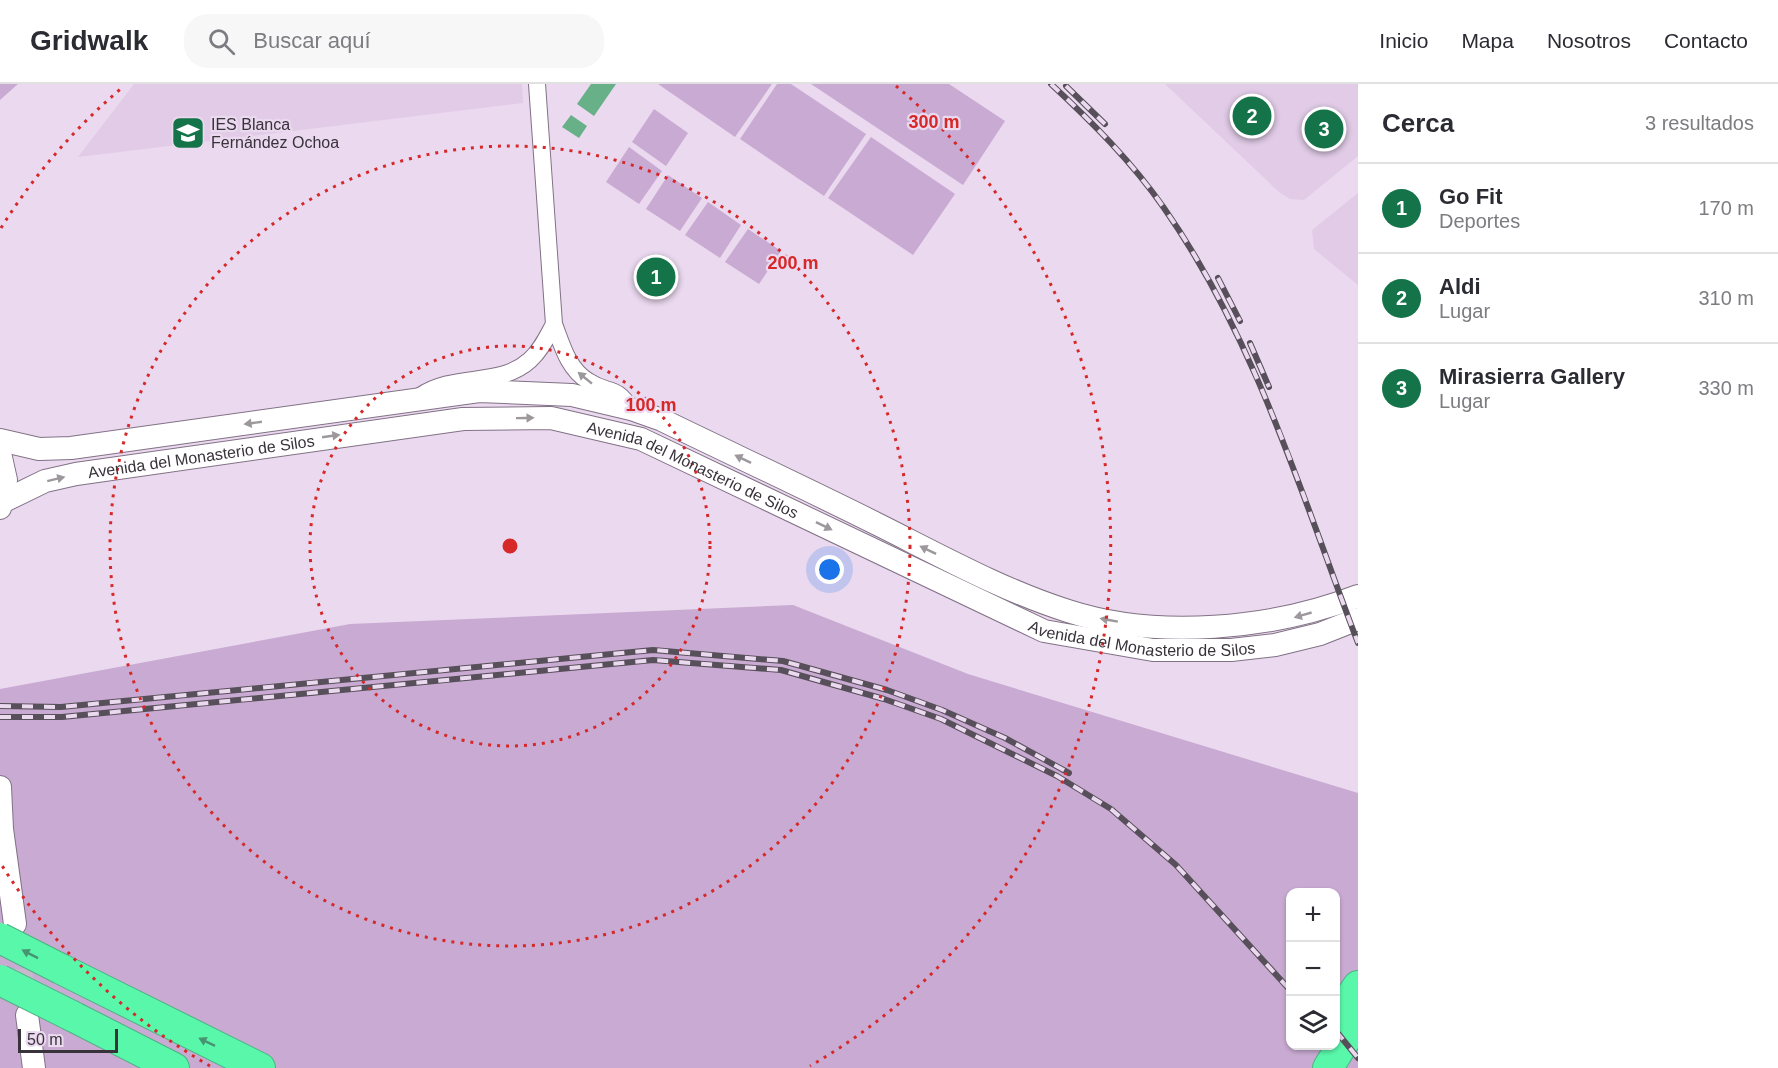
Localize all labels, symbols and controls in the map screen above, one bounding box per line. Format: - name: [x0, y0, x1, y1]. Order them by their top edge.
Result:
- search box: [184, 14, 604, 68]
- text: Gridwalk: [30, 25, 148, 56]
- icon: search: [205, 25, 238, 58]
- text: Buscar aquí: [253, 28, 371, 53]
- text: Inicio: [1379, 29, 1428, 52]
- text: Mapa: [1461, 29, 1514, 52]
- text: Nosotros: [1547, 29, 1631, 52]
- text: Contacto: [1664, 29, 1748, 52]
- pin: 2: [1232, 93, 1272, 138]
- pin: 3: [1304, 106, 1344, 152]
- text: Cerca: [1382, 108, 1454, 138]
- text: 300 m: [908, 112, 960, 132]
- text: 3 resultados: [1645, 112, 1754, 134]
- school or university icon: IES Blanca Fernández Ochoa: [170, 115, 206, 151]
- place label: IES Blanca Fernández Ochoa: [211, 116, 339, 151]
- text: Go Fit: [1439, 184, 1503, 209]
- text: 1: [1396, 197, 1407, 219]
- text: 170 m: [1698, 197, 1754, 219]
- text: Deportes: [1439, 210, 1520, 232]
- text: 200 m: [767, 253, 819, 273]
- pin: 1: [636, 254, 676, 300]
- text: Aldi: [1439, 274, 1481, 299]
- text: 2: [1396, 287, 1407, 309]
- text: 310 m: [1698, 287, 1754, 309]
- text: Lugar: [1439, 300, 1490, 322]
- text: Mirasierra Gallery: [1439, 364, 1625, 389]
- one-way arrow: [577, 371, 593, 384]
- text: 3: [1396, 377, 1407, 399]
- text: 330 m: [1698, 377, 1754, 399]
- text: Lugar: [1439, 390, 1490, 412]
- text: 100 m: [625, 395, 677, 415]
- one-way arrow: [516, 413, 535, 423]
- one-way arrow: [243, 419, 262, 428]
- street label: Avenida del Monasterio de Silos: [585, 419, 801, 522]
- street label: Avenida del Monasterio de Silos: [87, 432, 315, 481]
- one-way arrow: [322, 432, 341, 441]
- one-way arrow: [734, 454, 751, 463]
- one-way arrow: [47, 473, 65, 483]
- one-way arrow: [816, 521, 833, 530]
- centre of rings: [500, 536, 520, 556]
- one-way arrow: [920, 545, 937, 554]
- your location: [815, 555, 844, 584]
- one-way arrow: [1294, 611, 1312, 620]
- one-way arrow: [1099, 615, 1118, 624]
- street label: Avenida del Monasterio de Silos: [1026, 617, 1256, 659]
- map controls: [1286, 888, 1340, 1050]
- button: +: [1286, 888, 1340, 942]
- button: −: [1286, 942, 1340, 996]
- one-way arrow: [22, 949, 39, 958]
- button: layers: [1286, 996, 1340, 1050]
- scale bar: [18, 1026, 118, 1054]
- text: 50 m: [27, 1031, 63, 1048]
- one-way arrow: [199, 1037, 216, 1047]

